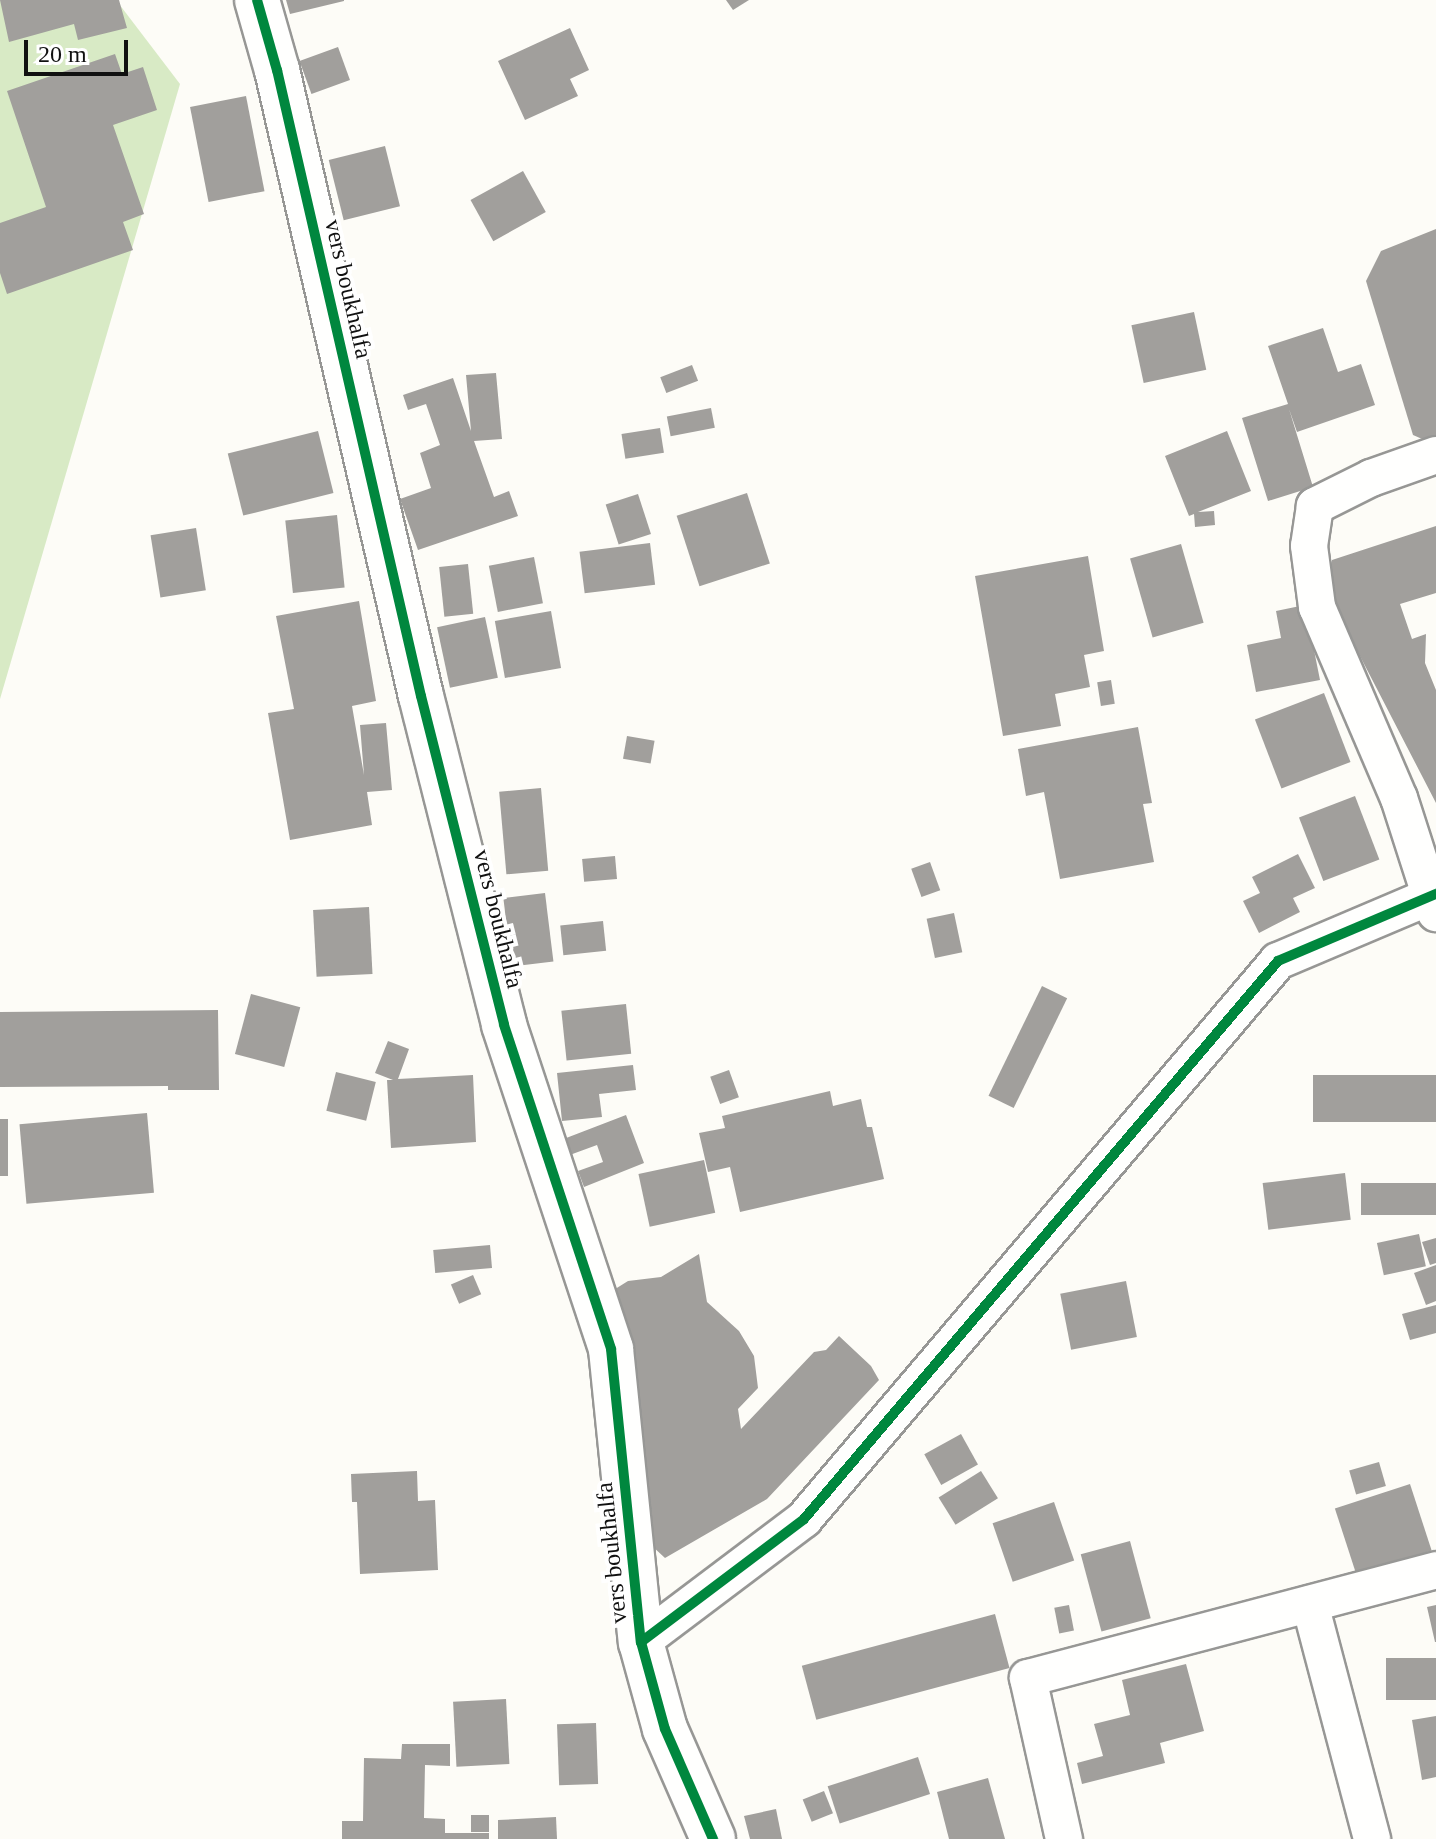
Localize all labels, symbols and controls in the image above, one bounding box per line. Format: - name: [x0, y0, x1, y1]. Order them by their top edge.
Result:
- scale bar: [28, 24, 132, 74]
- text: 20 m: [38, 41, 87, 67]
- street label: vers boukhalfa: [316, 209, 380, 369]
- street label: vers boukhalfa: [465, 839, 531, 999]
- street label: vers boukhalfa: [589, 1473, 635, 1633]

